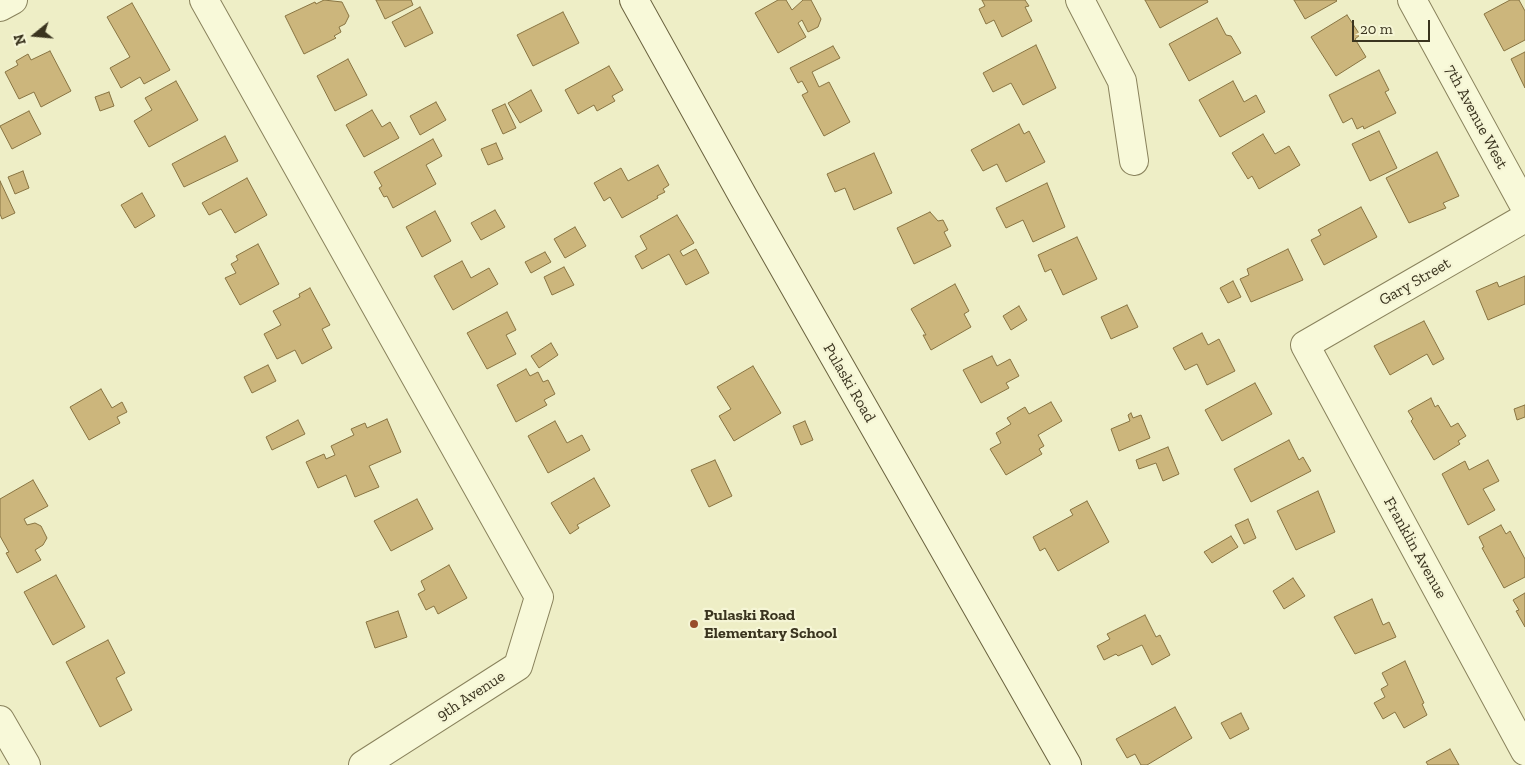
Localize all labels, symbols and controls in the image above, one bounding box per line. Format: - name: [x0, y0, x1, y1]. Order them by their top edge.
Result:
- north arrow: [10, 10, 60, 60]
- scale bar: [1355, 10, 1432, 42]
- text: 20 m: [1360, 20, 1393, 38]
- text: N: [10, 32, 30, 47]
- street label: 7th Avenue West: [1441, 62, 1511, 172]
- street label: Gary Street: [1376, 254, 1454, 310]
- street label: Pulaski Road: [819, 340, 879, 426]
- street label: Franklin Avenue: [1379, 494, 1451, 602]
- place label: Pulaski Road Elementary School: [704, 605, 837, 643]
- marker: Pulaski Road Elementary School: [688, 618, 700, 630]
- street label: 9th Avenue: [433, 667, 509, 725]

